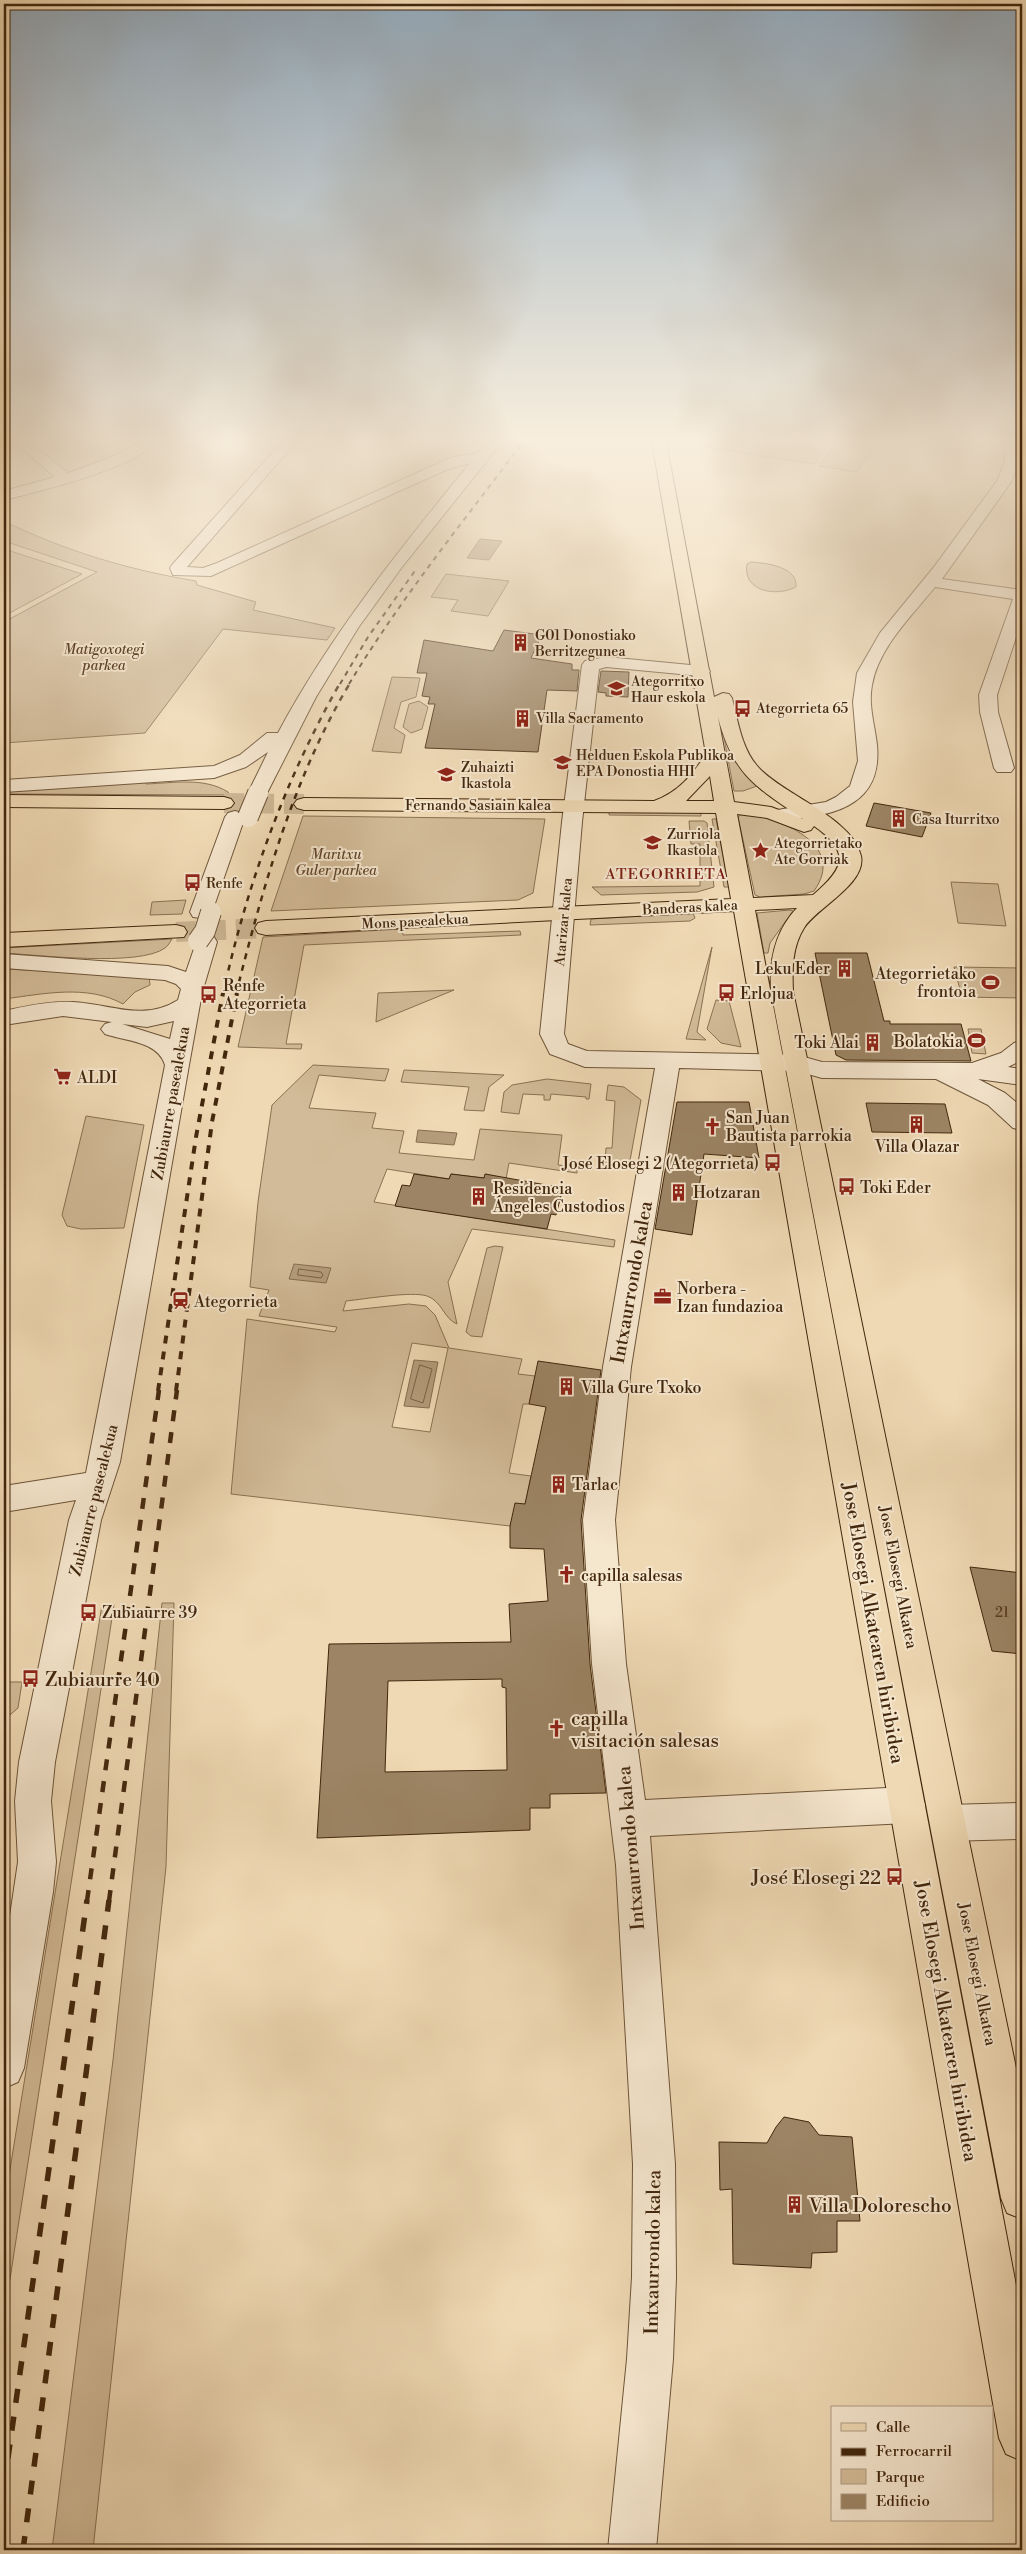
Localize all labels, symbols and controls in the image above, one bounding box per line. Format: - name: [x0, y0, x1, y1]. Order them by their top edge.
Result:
- place label: G01 Donostiako Berritzegunea: [534, 627, 636, 661]
- building icon: G01 Donostiako Berritzegunea: [511, 633, 531, 653]
- park label: Matigoxotegi parkea: [64, 641, 145, 675]
- place label: Ategorritxo Haur eskola: [630, 673, 707, 707]
- school or university icon: Ategorritxo Haur eskola: [607, 679, 627, 699]
- bus stop icon: Ategorrieta 65: [732, 698, 752, 718]
- place label: Ategorrieta 65: [755, 700, 849, 718]
- building icon: Villa Sacramento: [512, 708, 532, 728]
- place label: Villa Sacramento: [535, 710, 644, 728]
- place label: Helduen Eskola Publikoa EPA Donostia HHI: [576, 747, 735, 781]
- school or university icon: Helduen Eskola Publikoa EPA Donostia HHI: [552, 753, 572, 773]
- place label: Zuhaizti Ikastola: [461, 759, 515, 793]
- school or university icon: Zuhaizti Ikastola: [437, 765, 457, 785]
- street label: Fernando Sasiain kalea: [405, 797, 552, 815]
- building icon: Casa Iturritxo: [888, 809, 908, 829]
- place label: Casa Iturritxo: [912, 811, 1000, 829]
- place label: Zurriola Ikastola: [667, 826, 721, 860]
- school or university icon: Zurriola Ikastola: [643, 832, 663, 852]
- place label: Ategorrietako Ate Gorriak: [773, 835, 862, 869]
- place icon: Ategorrietako Ate Gorriak: [750, 841, 770, 861]
- park label: Maritxu Guler parkea: [295, 846, 377, 880]
- district label: ATEGORRIETA: [604, 865, 727, 884]
- bus stop icon: Renfe: [182, 873, 202, 893]
- place label: Renfe: [206, 875, 243, 893]
- street label: Atarizar kalea: [551, 876, 577, 968]
- street label: Banderas kalea: [641, 896, 739, 920]
- street label: Mons pasealekua: [361, 910, 470, 934]
- building icon: Leku Eder: [834, 958, 854, 978]
- place label: Leku Eder: [755, 959, 830, 979]
- place label: Ategorrietako frontoia: [874, 964, 977, 1002]
- sports icon: Ategorrietako frontoia: [980, 972, 1000, 992]
- place label: Renfe Ategorrieta: [222, 976, 308, 1014]
- bus stop icon: Erlojua: [716, 983, 736, 1003]
- bus stop icon: Renfe Ategorrieta: [199, 984, 219, 1004]
- place label: Erlojua: [740, 984, 795, 1004]
- street label: Zubiaurre pasealekua: [148, 1024, 195, 1182]
- sports icon: Bolatokia: [967, 1031, 987, 1051]
- building icon: Toki Alai: [863, 1032, 883, 1052]
- place label: Bolatokia: [893, 1032, 964, 1052]
- place label: Toki Alai: [794, 1033, 859, 1053]
- supermarket icon: ALDI: [53, 1067, 73, 1087]
- place label: ALDI: [76, 1068, 117, 1088]
- place label: San Juan Bautista parrokia: [725, 1108, 853, 1146]
- building icon: Villa Olazar: [907, 1115, 927, 1135]
- church icon: San Juan Bautista parrokia: [702, 1116, 722, 1136]
- place label: Villa Olazar: [874, 1137, 959, 1157]
- bus stop icon: José Elosegi 2 (Ategorrieta): [763, 1153, 783, 1173]
- place label: José Elosegi 2 (Ategorrieta): [561, 1154, 759, 1174]
- bus stop icon: Toki Eder: [836, 1177, 856, 1197]
- place label: Toki Eder: [860, 1178, 931, 1198]
- place label: Residencia Ángeles Custodios: [492, 1179, 625, 1217]
- building icon: Hotzaran: [669, 1182, 689, 1202]
- place label: Hotzaran: [693, 1183, 761, 1203]
- building icon: Residencia Ángeles Custodios: [469, 1187, 489, 1207]
- street label: Intxaurrondo kalea: [606, 1199, 658, 1365]
- place label: Norbera - Izan fundazioa: [677, 1279, 784, 1317]
- office icon: Norbera - Izan fundazioa: [653, 1287, 673, 1307]
- station icon: Ategorrieta: [170, 1291, 190, 1311]
- place label: Ategorrieta: [193, 1292, 279, 1312]
- building icon: Villa Gure Txoko: [557, 1377, 577, 1397]
- place label: Villa Gure Txoko: [580, 1378, 702, 1398]
- street label: Zubiaurre pasealekua: [65, 1421, 123, 1578]
- building icon: Tarlac: [548, 1474, 568, 1494]
- place label: Tarlac: [572, 1475, 618, 1495]
- street label: Jose Elosegi Alkatearen hiribidea: [836, 1480, 910, 1766]
- street label: Jose Elosegi Alkatea: [874, 1503, 922, 1651]
- church icon: capilla salesas: [557, 1565, 577, 1585]
- place label: capilla salesas: [581, 1566, 683, 1586]
- bus stop icon: Zubiaurre 39: [78, 1602, 98, 1622]
- place label: Zubiaurre 39: [102, 1603, 197, 1623]
- house number: 21: [995, 1604, 1009, 1622]
- place label: Zubiaurre 40: [45, 1668, 160, 1692]
- bus stop icon: Zubiaurre 40: [21, 1669, 41, 1689]
- place label: capilla visitación salesas: [570, 1707, 719, 1753]
- church icon: capilla visitación salesas: [547, 1719, 567, 1739]
- street label: Intxaurrondo kalea: [612, 1764, 650, 1931]
- place label: José Elosegi 22: [750, 1866, 881, 1890]
- bus stop icon: José Elosegi 22: [885, 1867, 905, 1887]
- street label: Jose Elosegi Alkatearen hiribidea: [909, 1878, 983, 2164]
- street label: Jose Elosegi Alkatea: [953, 1900, 1001, 2048]
- street label: Intxaurrondo kalea: [640, 2169, 666, 2335]
- place label: Villa Dolorescho: [808, 2194, 952, 2218]
- building icon: Villa Dolorescho: [785, 2195, 805, 2215]
- legend: [831, 2406, 994, 2522]
- text: Calle: [876, 2418, 910, 2437]
- text: Ferrocarril: [876, 2442, 953, 2461]
- text: Parque: [876, 2468, 925, 2487]
- text: Edificio: [876, 2492, 930, 2511]

